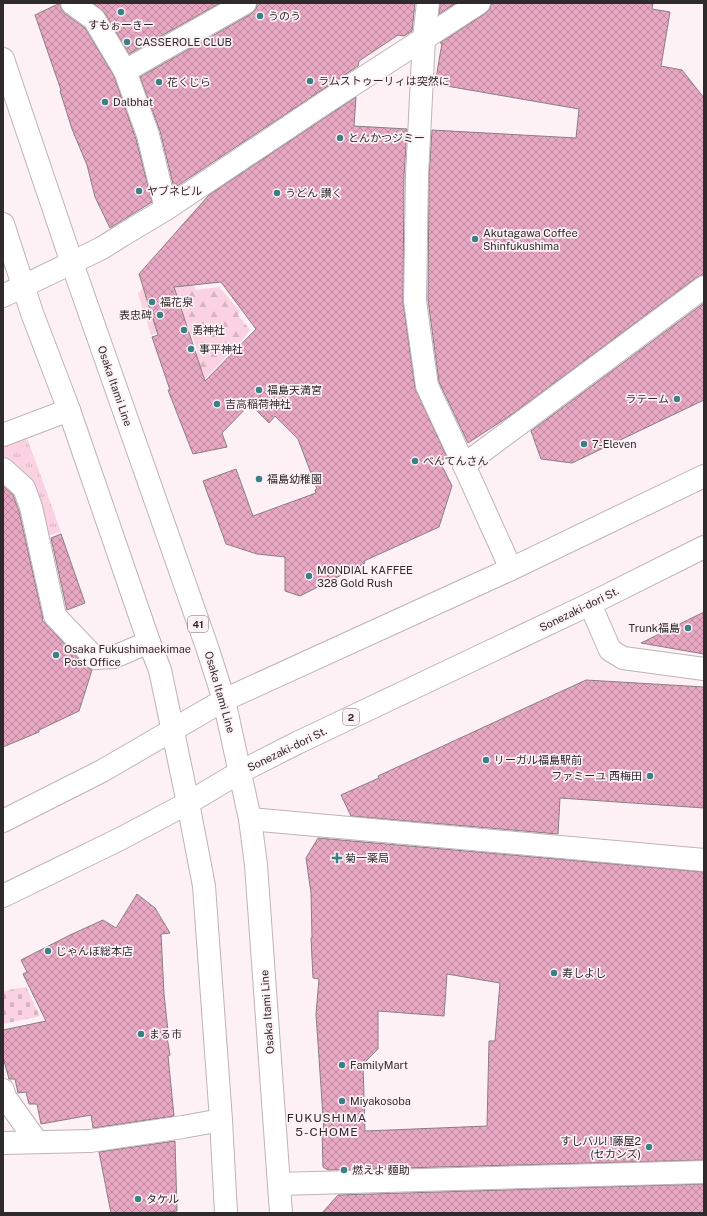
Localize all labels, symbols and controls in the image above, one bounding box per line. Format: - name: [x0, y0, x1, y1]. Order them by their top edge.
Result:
- marker: すもぉーきー: [116, 7, 126, 17]
- place label: うのう: [268, 10, 301, 22]
- marker: うのう: [255, 11, 265, 21]
- place label: すもぉーきー: [88, 19, 154, 31]
- place label: CASSEROLE CLUB: [135, 36, 232, 48]
- marker: CASSEROLE CLUB: [122, 37, 132, 47]
- place label: ラムストゥーリィは突然に: [318, 75, 450, 87]
- place label: 花くじら: [167, 76, 211, 88]
- marker: ラムストゥーリィは突然に: [305, 76, 315, 86]
- marker: 花くじら: [154, 77, 164, 87]
- place label: Dalbhat: [113, 96, 153, 108]
- marker: Dalbhat: [100, 97, 110, 107]
- place label: とんかつジミー: [348, 132, 425, 144]
- marker: とんかつジミー: [335, 133, 345, 143]
- place label: ヤブネビル: [147, 185, 202, 197]
- marker: ヤブネビル: [134, 186, 144, 196]
- place label: うどん 讃く: [285, 187, 343, 199]
- marker: うどん 讃く: [272, 188, 282, 198]
- place label: Akutagawa Coffee Shinfukushima: [483, 227, 578, 252]
- marker: Akutagawa Coffee Shinfukushima: [470, 234, 480, 244]
- place label: 福花泉: [160, 296, 194, 308]
- marker: 福花泉: [147, 297, 157, 307]
- place label: 表忠碑: [119, 309, 152, 321]
- marker: 表忠碑: [155, 310, 165, 320]
- place label: 勇神社: [192, 324, 225, 336]
- marker: 勇神社: [179, 325, 189, 335]
- place label: 事平神社: [199, 343, 243, 355]
- street label: Osaka Itami Line: [96, 344, 134, 428]
- marker: 事平神社: [186, 344, 196, 354]
- place label: 福島天満宮: [267, 384, 322, 396]
- marker: 福島天満宮: [254, 385, 264, 395]
- place label: ラテーム: [625, 393, 669, 405]
- marker: ラテーム: [672, 394, 682, 404]
- place label: 吉高稲荷神社: [225, 398, 291, 410]
- marker: 吉高稲荷神社: [212, 399, 222, 409]
- place label: 7-Eleven: [592, 438, 637, 450]
- marker: 7-Eleven: [579, 439, 589, 449]
- place label: べんてんさん: [423, 455, 488, 467]
- marker: べんてんさん: [410, 456, 420, 466]
- place label: 福島幼稚園: [267, 473, 322, 485]
- marker: 福島幼稚園: [254, 474, 264, 484]
- place label: MONDIAL KAFFEE 328 Gold Rush: [317, 564, 413, 589]
- marker: MONDIAL KAFFEE 328 Gold Rush: [304, 571, 314, 581]
- street label: Sonezaki-dori St.: [537, 585, 621, 633]
- road number: 41: [188, 616, 208, 632]
- place label: Trunk福島: [629, 622, 680, 634]
- marker: Trunk福島: [683, 623, 693, 633]
- place label: Osaka Fukushimaekimae Post Office: [64, 643, 191, 668]
- marker: Osaka Fukushimaekimae Post Office: [51, 650, 61, 660]
- street label: Osaka Itami Line: [203, 650, 237, 734]
- road number: 2: [343, 709, 359, 725]
- street label: Sonezaki-dori St.: [245, 725, 329, 773]
- place label: リーガル福島駅前: [494, 754, 582, 766]
- marker: リーガル福島駅前: [481, 755, 491, 765]
- place label: ファミーユ 西梅田: [551, 770, 642, 782]
- marker: ファミーユ 西梅田: [645, 771, 655, 781]
- place label: 菊一薬局: [345, 852, 389, 864]
- marker: 菊一薬局: [332, 853, 342, 863]
- place label: じゃんぼ総本店: [56, 945, 133, 957]
- marker: じゃんぼ総本店: [43, 946, 53, 956]
- place label: 寿しよし: [562, 967, 606, 979]
- marker: 寿しよし: [549, 968, 559, 978]
- street label: Osaka Itami Line: [258, 969, 276, 1055]
- place label: まる市: [149, 1028, 182, 1040]
- marker: まる市: [136, 1029, 146, 1039]
- place label: FamilyMart: [350, 1059, 408, 1071]
- marker: FamilyMart: [337, 1060, 347, 1070]
- place label: Miyakosoba: [350, 1095, 411, 1107]
- marker: Miyakosoba: [337, 1096, 347, 1106]
- district label: FUKUSHIMA 5-CHOME: [287, 1111, 367, 1139]
- place label: すしバル! !藤屋2 (セカンズ): [560, 1135, 641, 1160]
- marker: すしバル! !藤屋2 (セカンズ): [644, 1142, 654, 1152]
- place label: 燃えよ 麵助: [352, 1164, 410, 1176]
- marker: 燃えよ 麵助: [339, 1165, 349, 1175]
- place label: タケル: [146, 1193, 179, 1205]
- marker: タケル: [133, 1194, 143, 1204]

